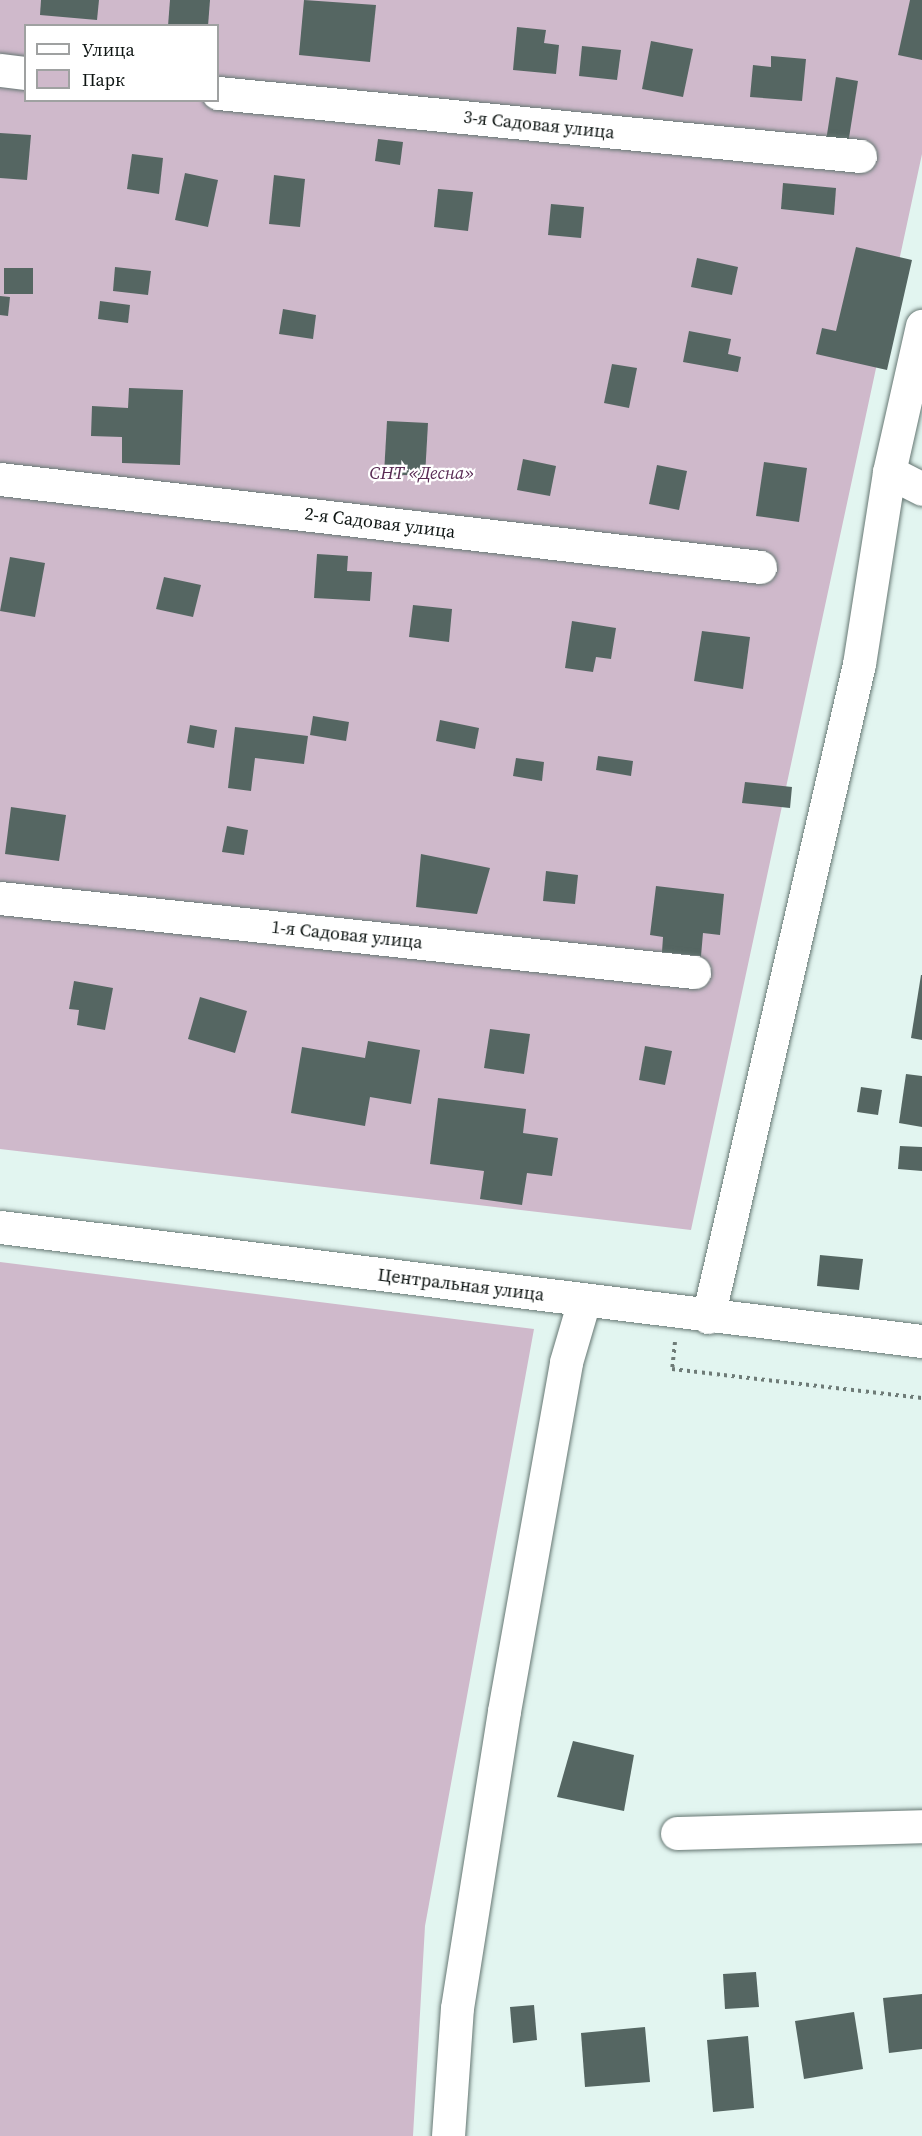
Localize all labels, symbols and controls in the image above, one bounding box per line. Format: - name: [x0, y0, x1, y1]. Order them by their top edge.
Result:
- legend: [24, 24, 219, 102]
- text: Улица: [82, 37, 135, 62]
- text: Парк: [82, 67, 125, 92]
- street label: 3-я Садовая улица: [462, 106, 616, 144]
- park label: СНТ «Десна»: [370, 462, 474, 484]
- street label: 2-я Садовая улица: [303, 503, 457, 543]
- street label: 1-я Садовая улица: [270, 916, 424, 954]
- street label: Центральная улица: [376, 1264, 546, 1306]

